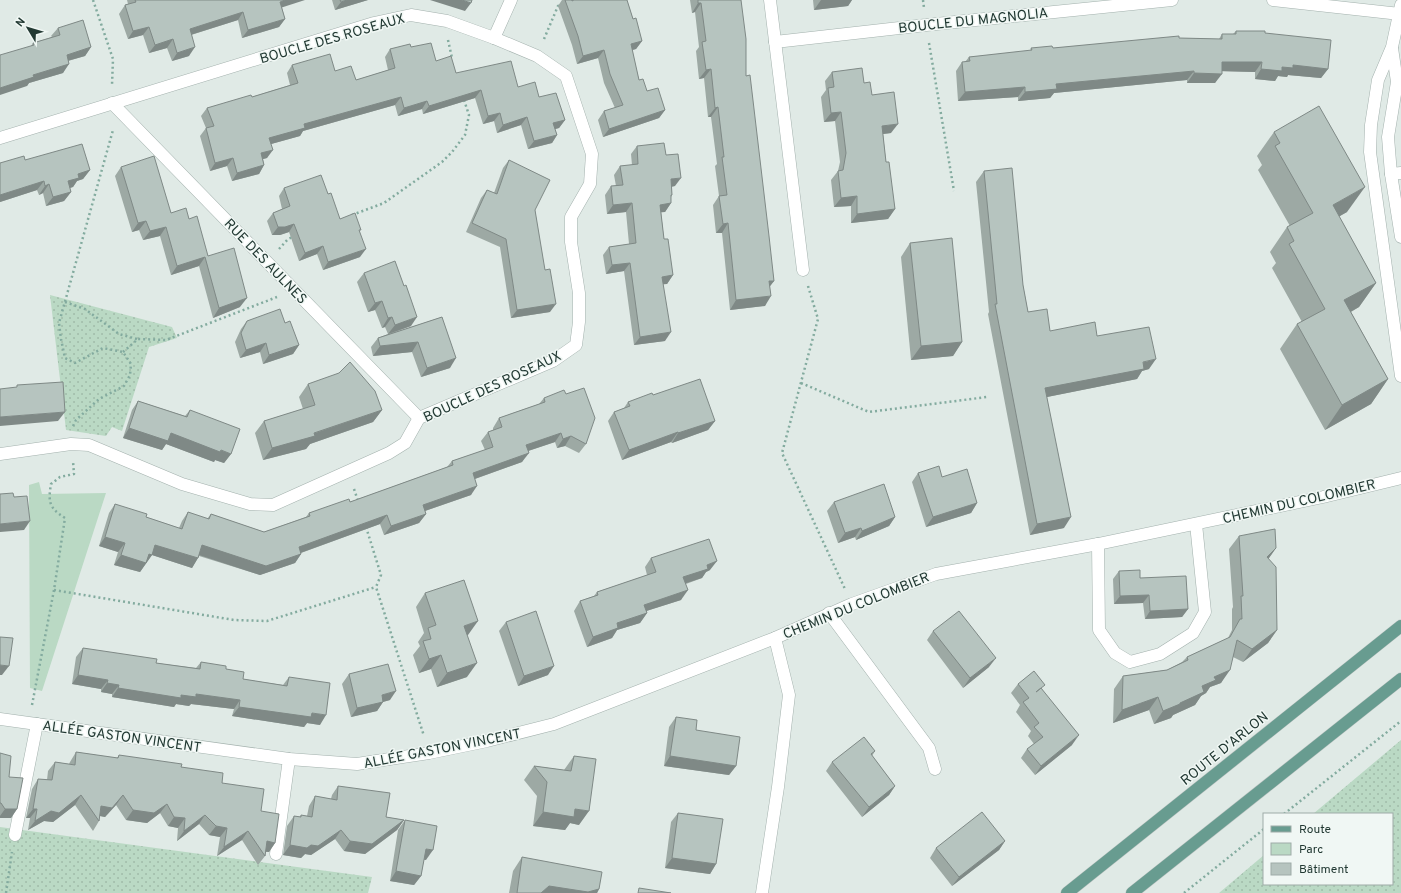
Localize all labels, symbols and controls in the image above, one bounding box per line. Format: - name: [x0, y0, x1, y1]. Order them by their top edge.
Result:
- street label: BOUCLE DU MAGNOLIA: [897, 5, 1049, 38]
- north arrow: [8, 8, 48, 48]
- street label: BOUCLE DES ROSEAUX: [258, 11, 407, 68]
- text: N: [13, 15, 29, 30]
- street label: RUE DES AULNES: [220, 216, 310, 308]
- street label: BOUCLE DES ROSEAUX: [421, 348, 564, 427]
- street label: CHEMIN DU COLOMBIER: [1221, 477, 1378, 528]
- street label: CHEMIN DU COLOMBIER: [781, 569, 932, 644]
- street label: ROUTE D'ARLON: [1178, 709, 1272, 790]
- street label: ALLÉE GASTON VINCENT: [41, 717, 202, 757]
- street label: ALLÉE GASTON VINCENT: [362, 725, 522, 773]
- legend: [1263, 813, 1393, 885]
- text: Route: [1299, 822, 1331, 838]
- text: Parc: [1299, 842, 1323, 858]
- text: Bâtiment: [1299, 862, 1349, 878]

